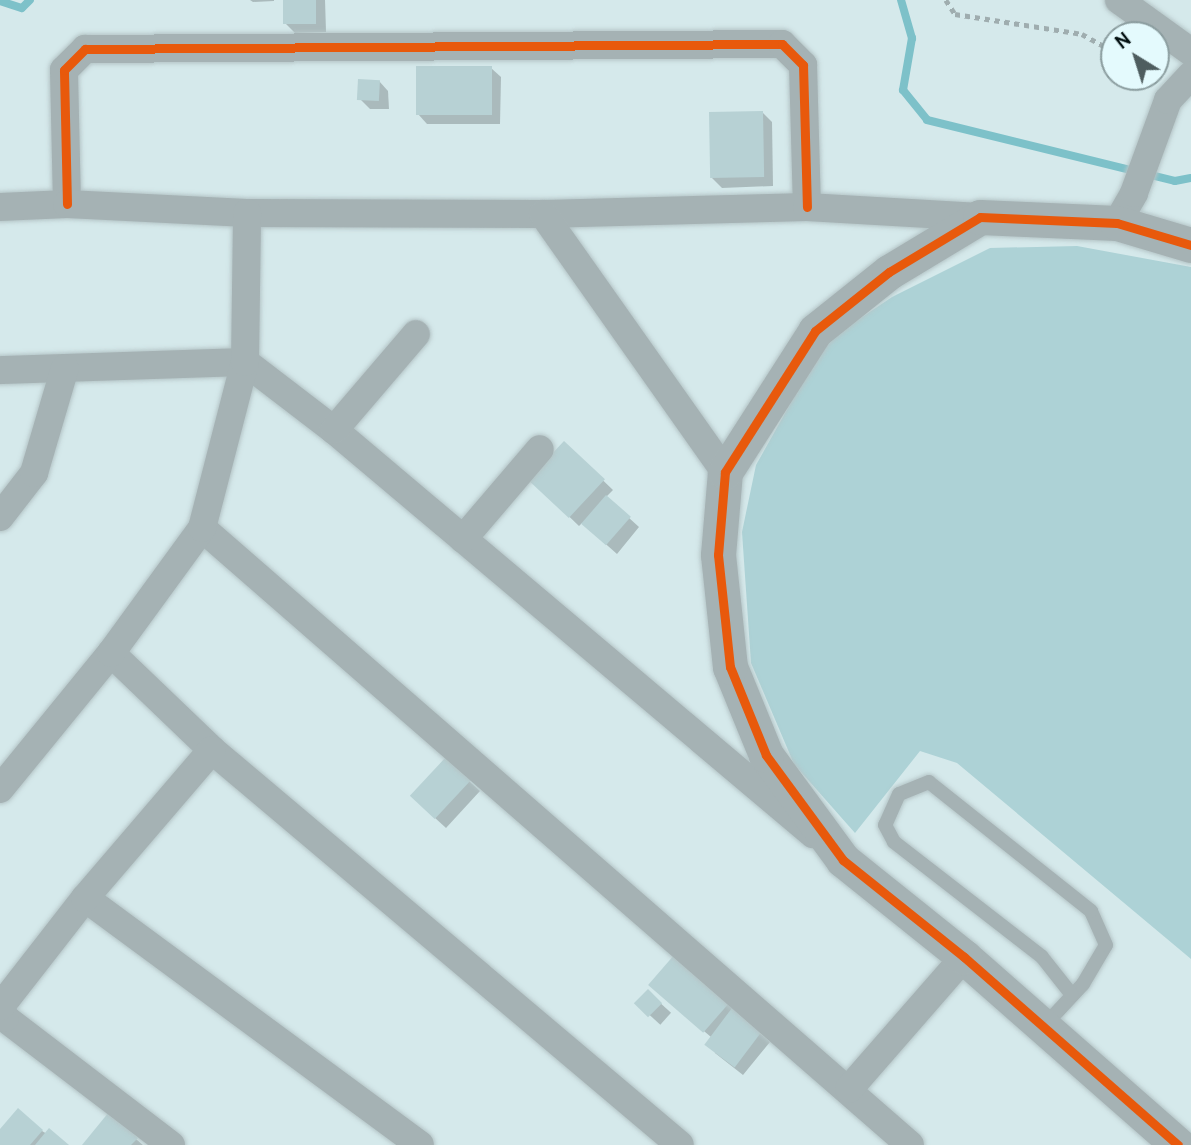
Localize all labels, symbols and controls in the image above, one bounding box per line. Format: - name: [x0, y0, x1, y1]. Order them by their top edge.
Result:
- north arrow: [1100, 21, 1170, 91]
- text: N: [1111, 27, 1135, 54]

